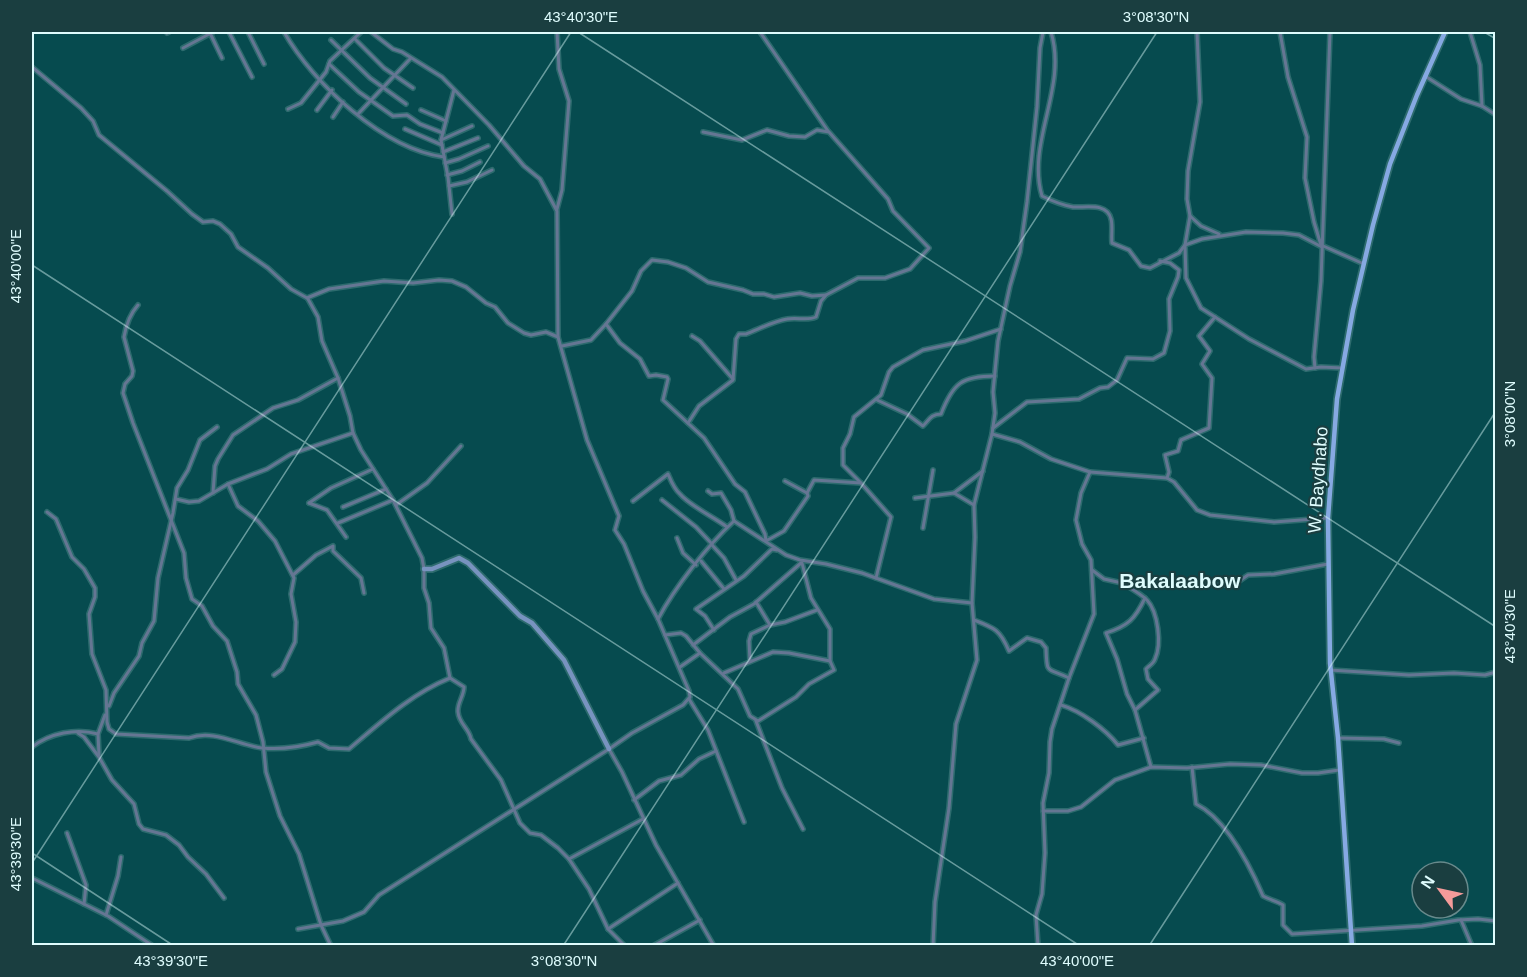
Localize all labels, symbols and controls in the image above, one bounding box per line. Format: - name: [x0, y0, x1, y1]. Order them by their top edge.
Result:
- text: 43°40'30"E: [544, 8, 618, 25]
- text: 3°08'30"N: [1123, 8, 1189, 25]
- text: 43°40'00"E: [7, 229, 24, 303]
- text: 3°08'00"N: [1501, 381, 1518, 447]
- street label: W. Baydhabo: [1304, 426, 1332, 534]
- district label: Bakalaabow: [1119, 569, 1241, 592]
- text: 43°40'30"E: [1501, 589, 1518, 663]
- text: 43°39'30"E: [7, 817, 24, 891]
- north arrow: [1410, 860, 1470, 920]
- text: N: [1418, 873, 1438, 892]
- text: 43°39'30"E: [134, 952, 208, 969]
- text: 3°08'30"N: [531, 952, 597, 969]
- text: 43°40'00"E: [1040, 952, 1114, 969]

